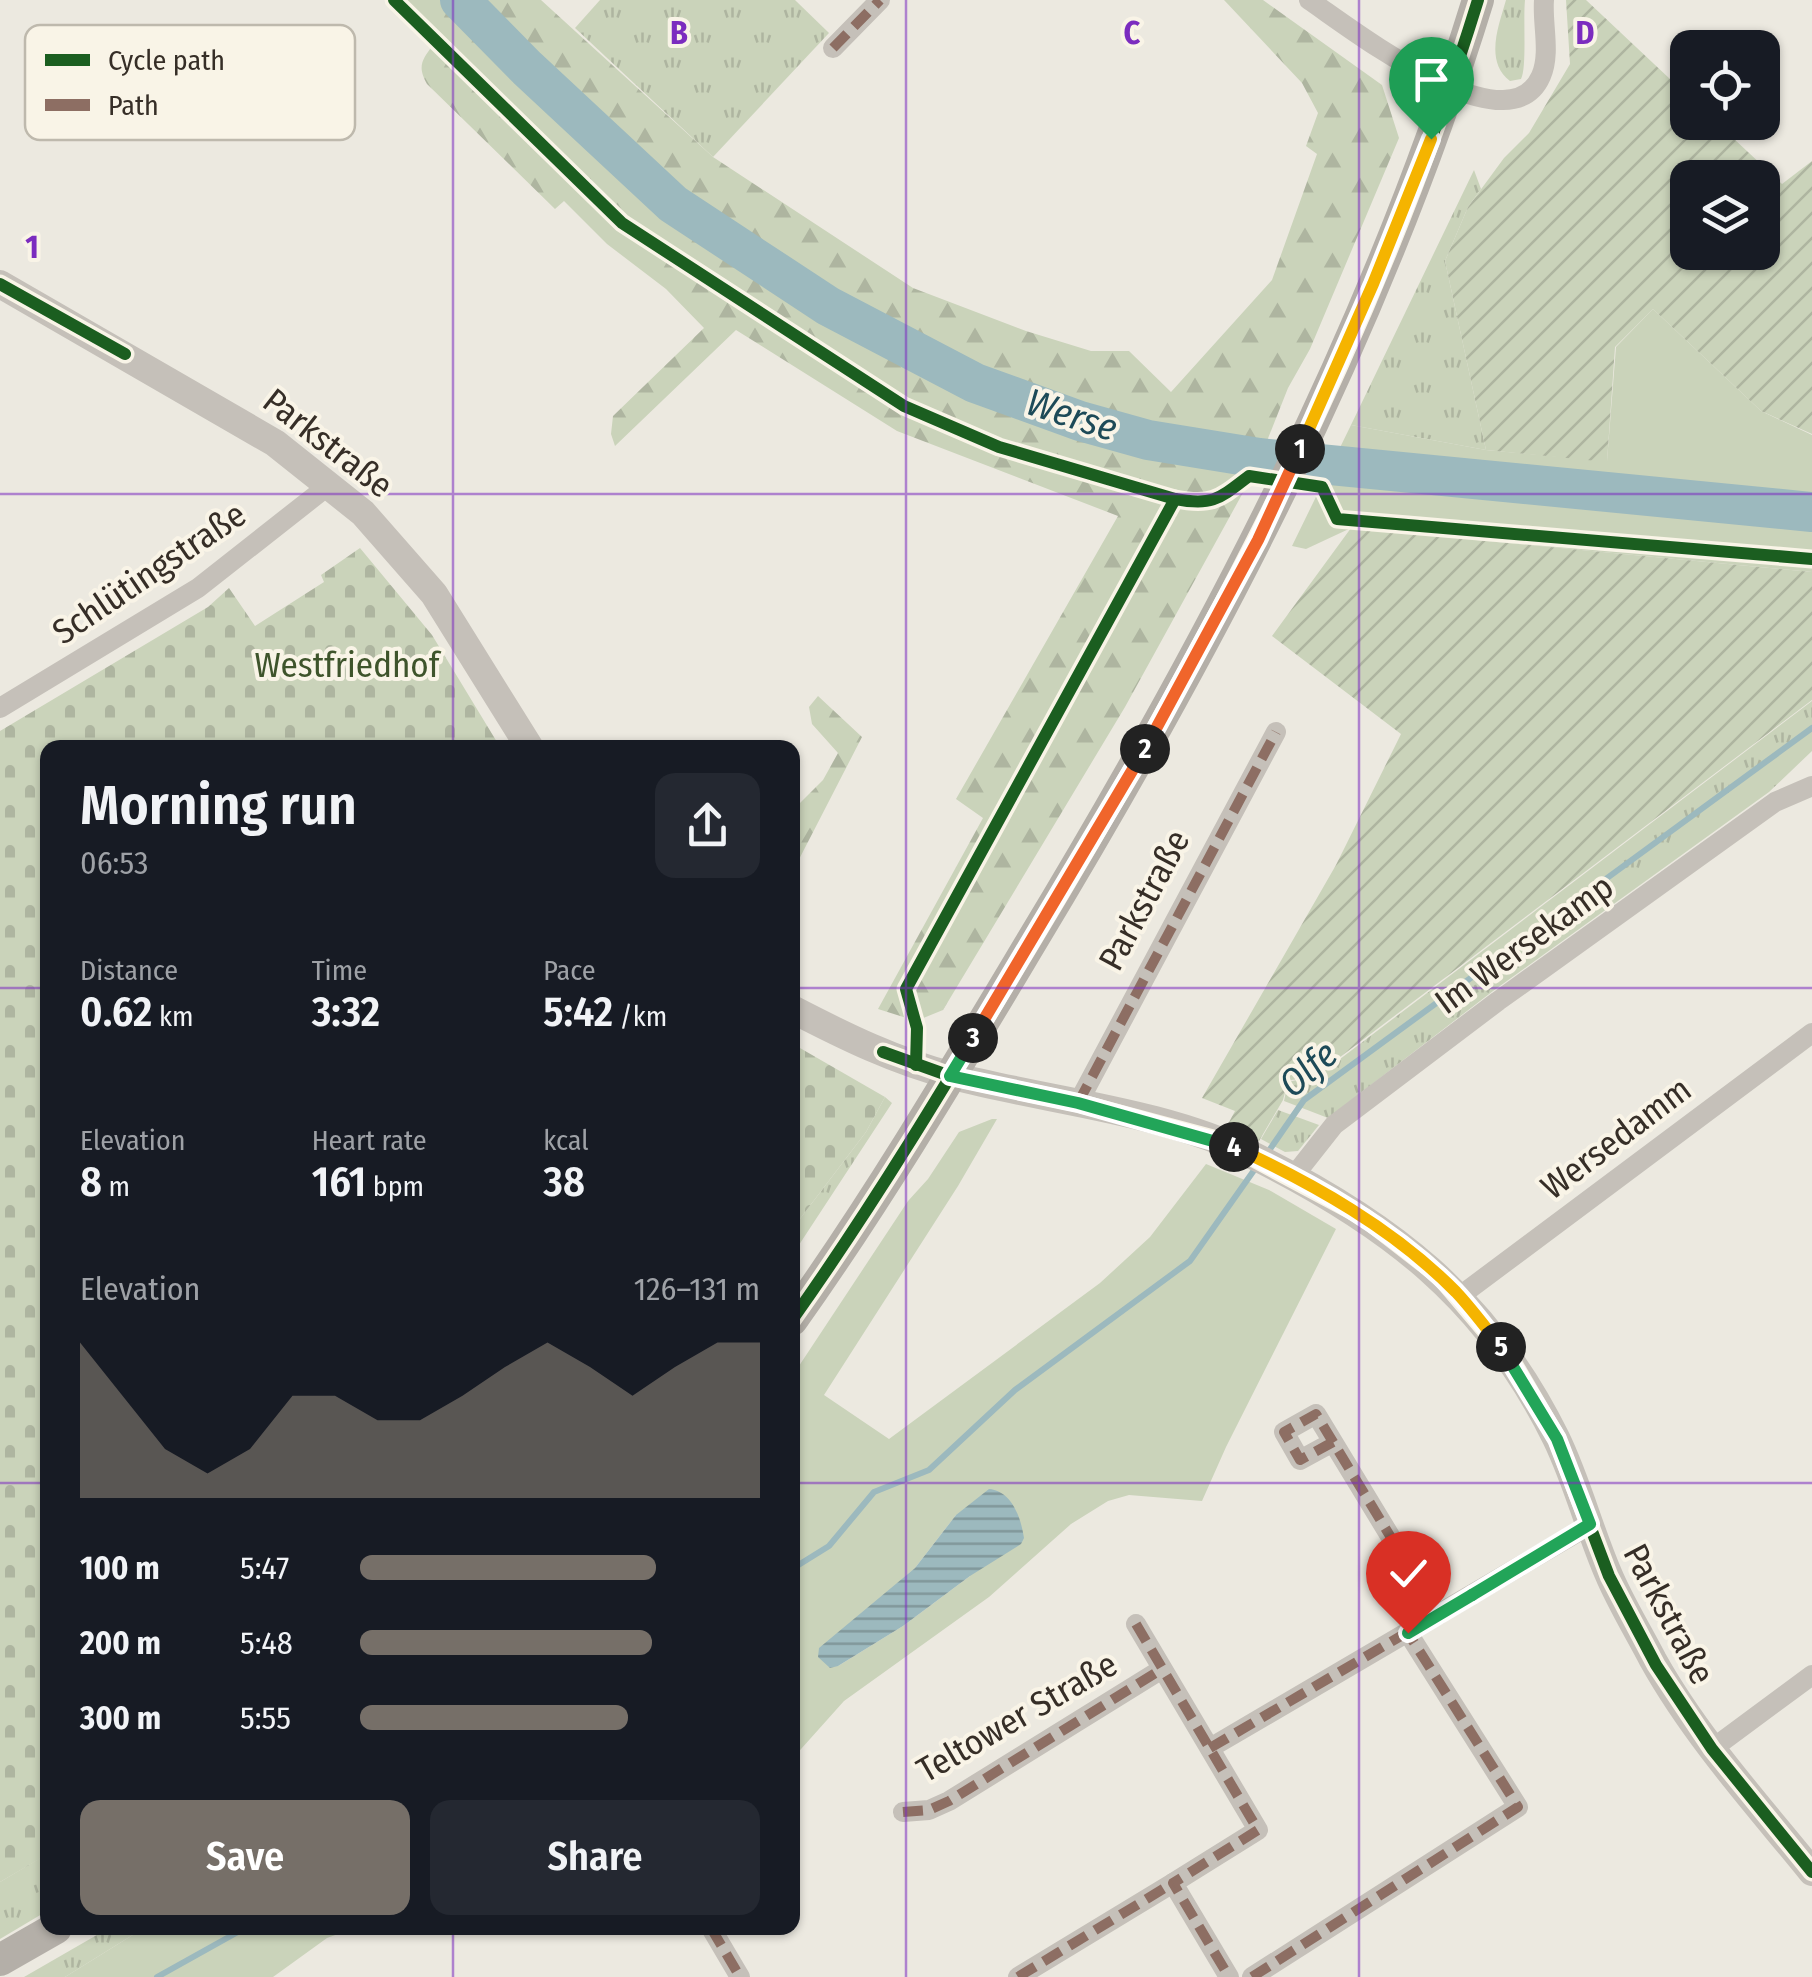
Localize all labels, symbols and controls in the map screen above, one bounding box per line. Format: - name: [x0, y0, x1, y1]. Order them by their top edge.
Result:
- text: B: [670, 14, 688, 52]
- text: C: [1124, 14, 1141, 52]
- text: D: [1575, 14, 1595, 52]
- legend: [25, 25, 355, 140]
- map controls: [1670, 30, 1780, 270]
- button: locate: [1670, 30, 1780, 140]
- pin: [1389, 37, 1474, 140]
- text: Cycle path: [108, 44, 225, 77]
- icon: arrive: [1404, 52, 1459, 107]
- text: Path: [108, 89, 159, 122]
- button: layers: [1670, 160, 1780, 270]
- text: 1: [25, 228, 39, 266]
- street label: Parkstraße: [255, 379, 401, 507]
- water label: Werse: [1021, 379, 1123, 451]
- pin: 1: [1275, 424, 1325, 474]
- text: 1: [1294, 432, 1306, 465]
- street label: Schlütingstraße: [44, 493, 254, 653]
- park label: Westfriedhof: [255, 644, 442, 686]
- pin: 2: [1120, 724, 1170, 774]
- text: 2: [1139, 732, 1151, 765]
- text: Morning run: [80, 773, 357, 839]
- button: share: [655, 773, 760, 878]
- street label: Parkstraße: [1090, 823, 1198, 977]
- text: 06:53: [80, 844, 148, 882]
- street label: Im Wersekamp: [1427, 865, 1621, 1023]
- text: Distance: [80, 954, 178, 987]
- text: Time: [312, 954, 367, 987]
- text: Pace: [543, 954, 596, 987]
- text: 0.62: [80, 987, 152, 1037]
- text: 3:32: [312, 987, 380, 1037]
- text: 5:42: [543, 987, 613, 1037]
- text: km: [152, 1000, 194, 1033]
- text: /km: [613, 1000, 667, 1033]
- pin: 3: [948, 1013, 998, 1063]
- text: 3: [966, 1021, 980, 1054]
- water label: Olfe: [1269, 1031, 1347, 1107]
- street label: Wersedamm: [1533, 1068, 1699, 1208]
- pin: 4: [1209, 1122, 1259, 1172]
- text: Elevation: [80, 1124, 185, 1157]
- text: Heart rate: [312, 1124, 427, 1157]
- text: kcal: [543, 1124, 589, 1157]
- text: 4: [1227, 1130, 1241, 1163]
- text: 8: [80, 1157, 102, 1207]
- text: 161: [312, 1157, 366, 1207]
- text: 38: [543, 1157, 585, 1207]
- text: m: [102, 1170, 130, 1203]
- text: bpm: [366, 1170, 424, 1203]
- text: Elevation: [80, 1270, 200, 1308]
- text: 126–131 m: [634, 1270, 760, 1308]
- pin: 5: [1476, 1322, 1526, 1372]
- text: 5: [1494, 1330, 1508, 1363]
- pin: [1366, 1531, 1451, 1634]
- street label: Parkstraße: [1615, 1537, 1723, 1691]
- icon: check: [1381, 1546, 1436, 1601]
- text: 100 m: [80, 1549, 160, 1587]
- text: 5:47: [240, 1549, 289, 1587]
- text: 200 m: [80, 1624, 161, 1662]
- text: 5:48: [240, 1624, 293, 1662]
- street label: Teltower Straße: [910, 1643, 1124, 1791]
- text: 300 m: [80, 1699, 161, 1737]
- text: 5:55: [240, 1699, 291, 1737]
- button: Save: [80, 1800, 410, 1915]
- button: Share: [430, 1800, 760, 1915]

